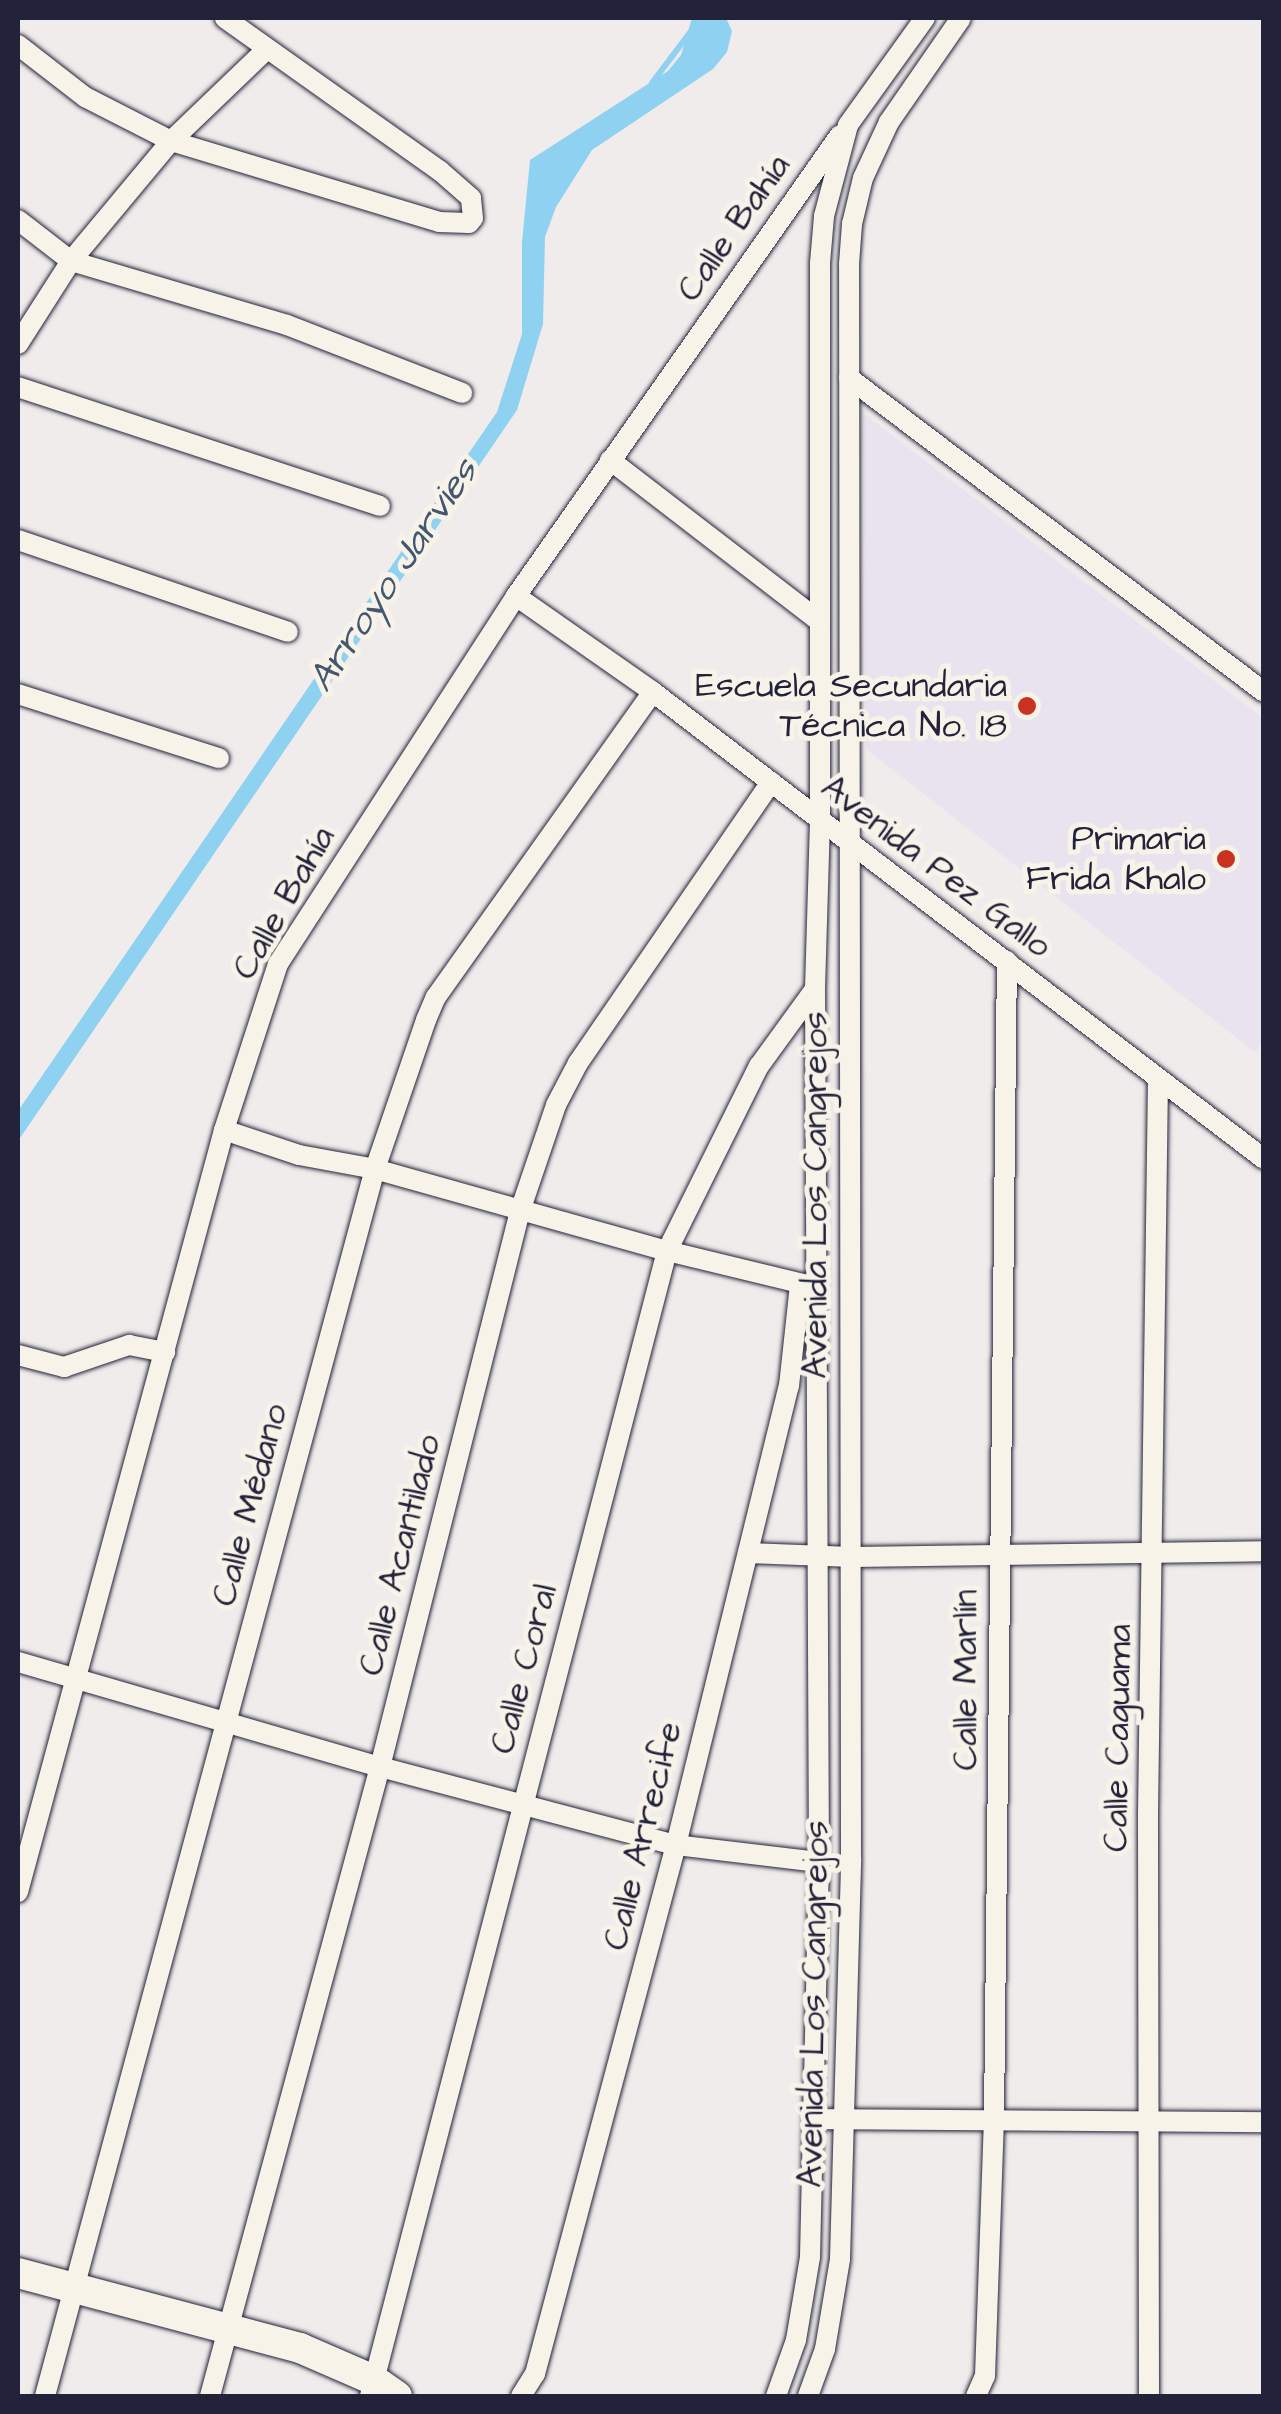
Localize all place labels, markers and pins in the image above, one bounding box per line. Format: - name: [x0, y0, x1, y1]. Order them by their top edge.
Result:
- place label: Escuela Secundaria Técnica No. 18: [696, 665, 1007, 747]
- marker: Escuela Secundaria Técnica No. 18: [1016, 695, 1038, 717]
- place label: Primaria Frida Khalo: [1026, 818, 1206, 900]
- marker: Primaria Frida Khalo: [1215, 848, 1237, 870]

